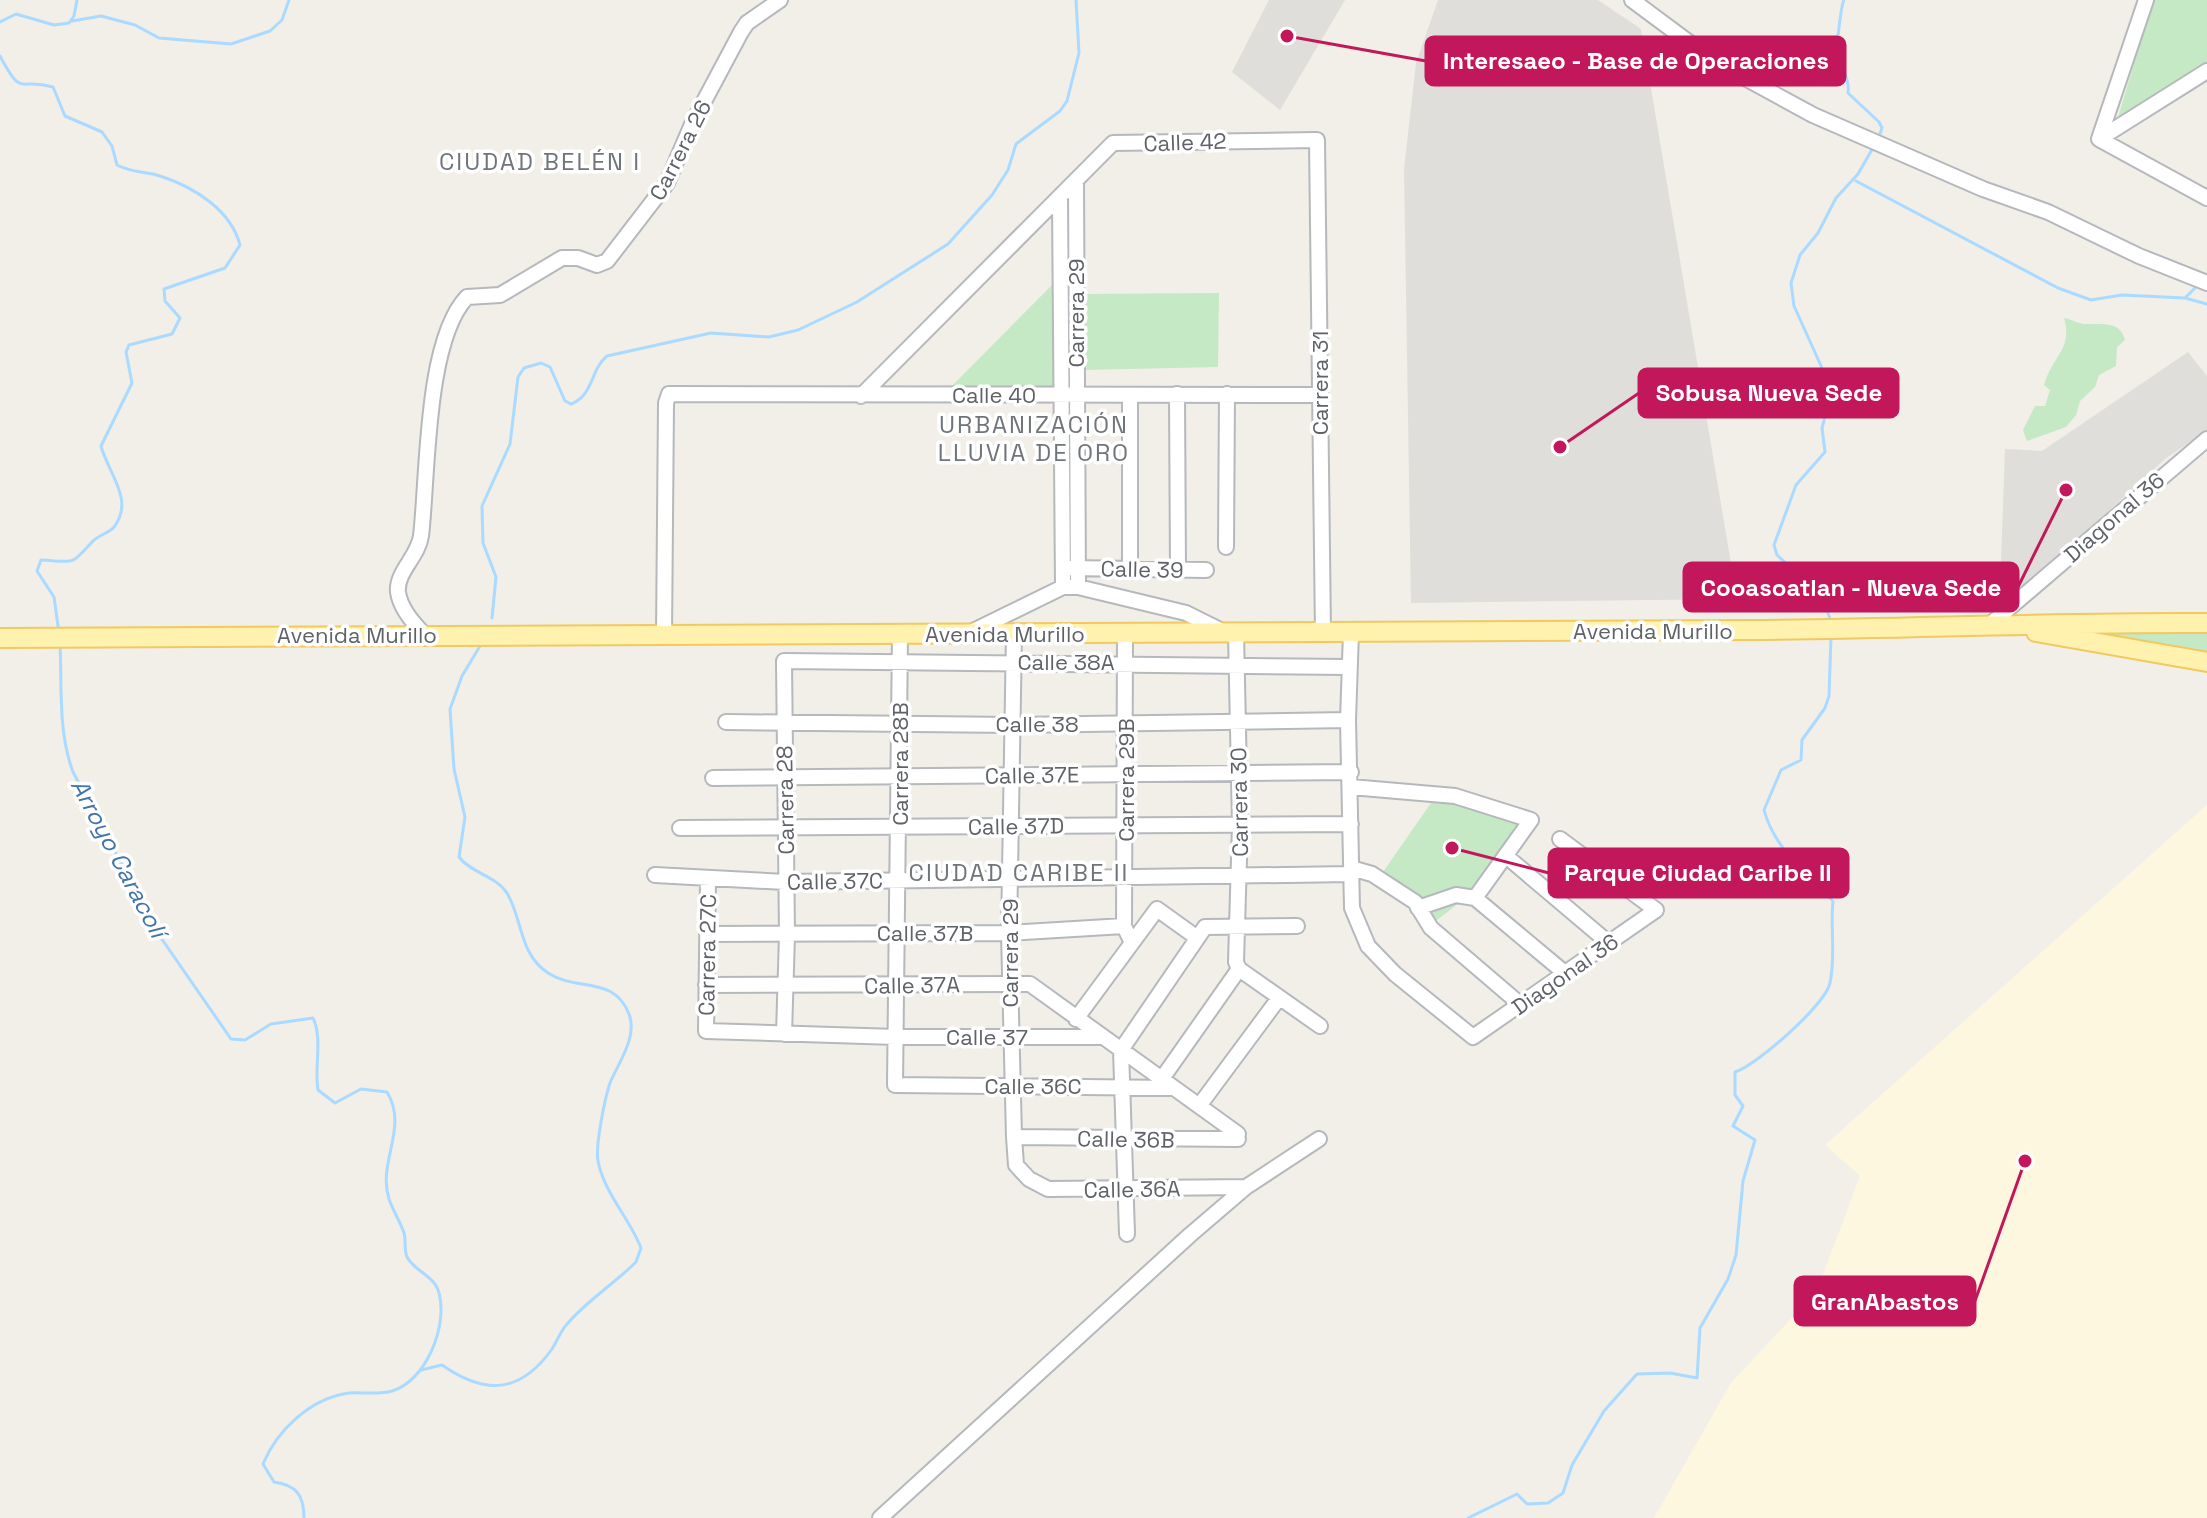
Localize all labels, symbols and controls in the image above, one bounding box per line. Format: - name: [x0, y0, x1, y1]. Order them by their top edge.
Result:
- callout: Interesaeo - Base de Operaciones: [1426, 37, 1845, 85]
- text: Interesaeo - Base de Operaciones: [1443, 45, 1829, 76]
- street label: Carrera 26: [643, 95, 717, 205]
- street label: Calle 42: [1143, 127, 1227, 157]
- district label: CIUDAD BELÉN I: [439, 146, 641, 177]
- street label: Carrera 29: [1062, 259, 1090, 367]
- street label: Carrera 31: [1306, 331, 1334, 435]
- callout: Sobusa Nueva Sede: [1639, 369, 1898, 417]
- text: Sobusa Nueva Sede: [1656, 377, 1882, 408]
- street label: Calle 40: [952, 381, 1036, 409]
- district label: URBANIZACIÓN LLUVIA DE ORO: [938, 409, 1130, 468]
- street label: Diagonal 36: [2058, 466, 2170, 568]
- street label: Calle 39: [1100, 554, 1184, 584]
- callout: Cooasoatlan - Nueva Sede: [1684, 563, 2018, 611]
- text: Cooasoatlan - Nueva Sede: [1701, 572, 2001, 603]
- street label: Avenida Murillo: [1573, 617, 1733, 645]
- street label: Avenida Murillo: [925, 620, 1085, 648]
- street label: Avenida Murillo: [277, 621, 437, 649]
- street label: Calle 38A: [1017, 648, 1115, 676]
- street label: Carrera 28B: [886, 702, 914, 826]
- street label: Calle 38: [995, 710, 1079, 738]
- street label: Carrera 29B: [1112, 718, 1140, 842]
- street label: Carrera 28: [770, 745, 800, 855]
- street label: Carrera 30: [1224, 747, 1254, 857]
- street label: Calle 37E: [985, 760, 1079, 790]
- water label: Arroyo Caracolí: [64, 773, 176, 946]
- street label: Calle 37D: [968, 811, 1064, 841]
- callout: Parque Ciudad Caribe II: [1549, 849, 1848, 897]
- district label: CIUDAD CARIBE II: [909, 857, 1129, 888]
- text: Parque Ciudad Caribe II: [1564, 857, 1832, 888]
- street label: Calle 37C: [787, 866, 883, 896]
- street label: Carrera 27C: [692, 894, 722, 1016]
- street label: Carrera 29: [996, 899, 1024, 1007]
- street label: Calle 37B: [877, 919, 973, 947]
- street label: Diagonal 36: [1506, 927, 1624, 1021]
- street label: Calle 37A: [864, 970, 960, 1000]
- street label: Calle 37: [946, 1023, 1028, 1051]
- street label: Calle 36C: [984, 1072, 1082, 1100]
- street label: Calle 36B: [1077, 1124, 1175, 1154]
- street label: Calle 36A: [1083, 1174, 1181, 1204]
- callout: GranAbastos: [1795, 1277, 1975, 1325]
- text: GranAbastos: [1811, 1286, 1959, 1317]

